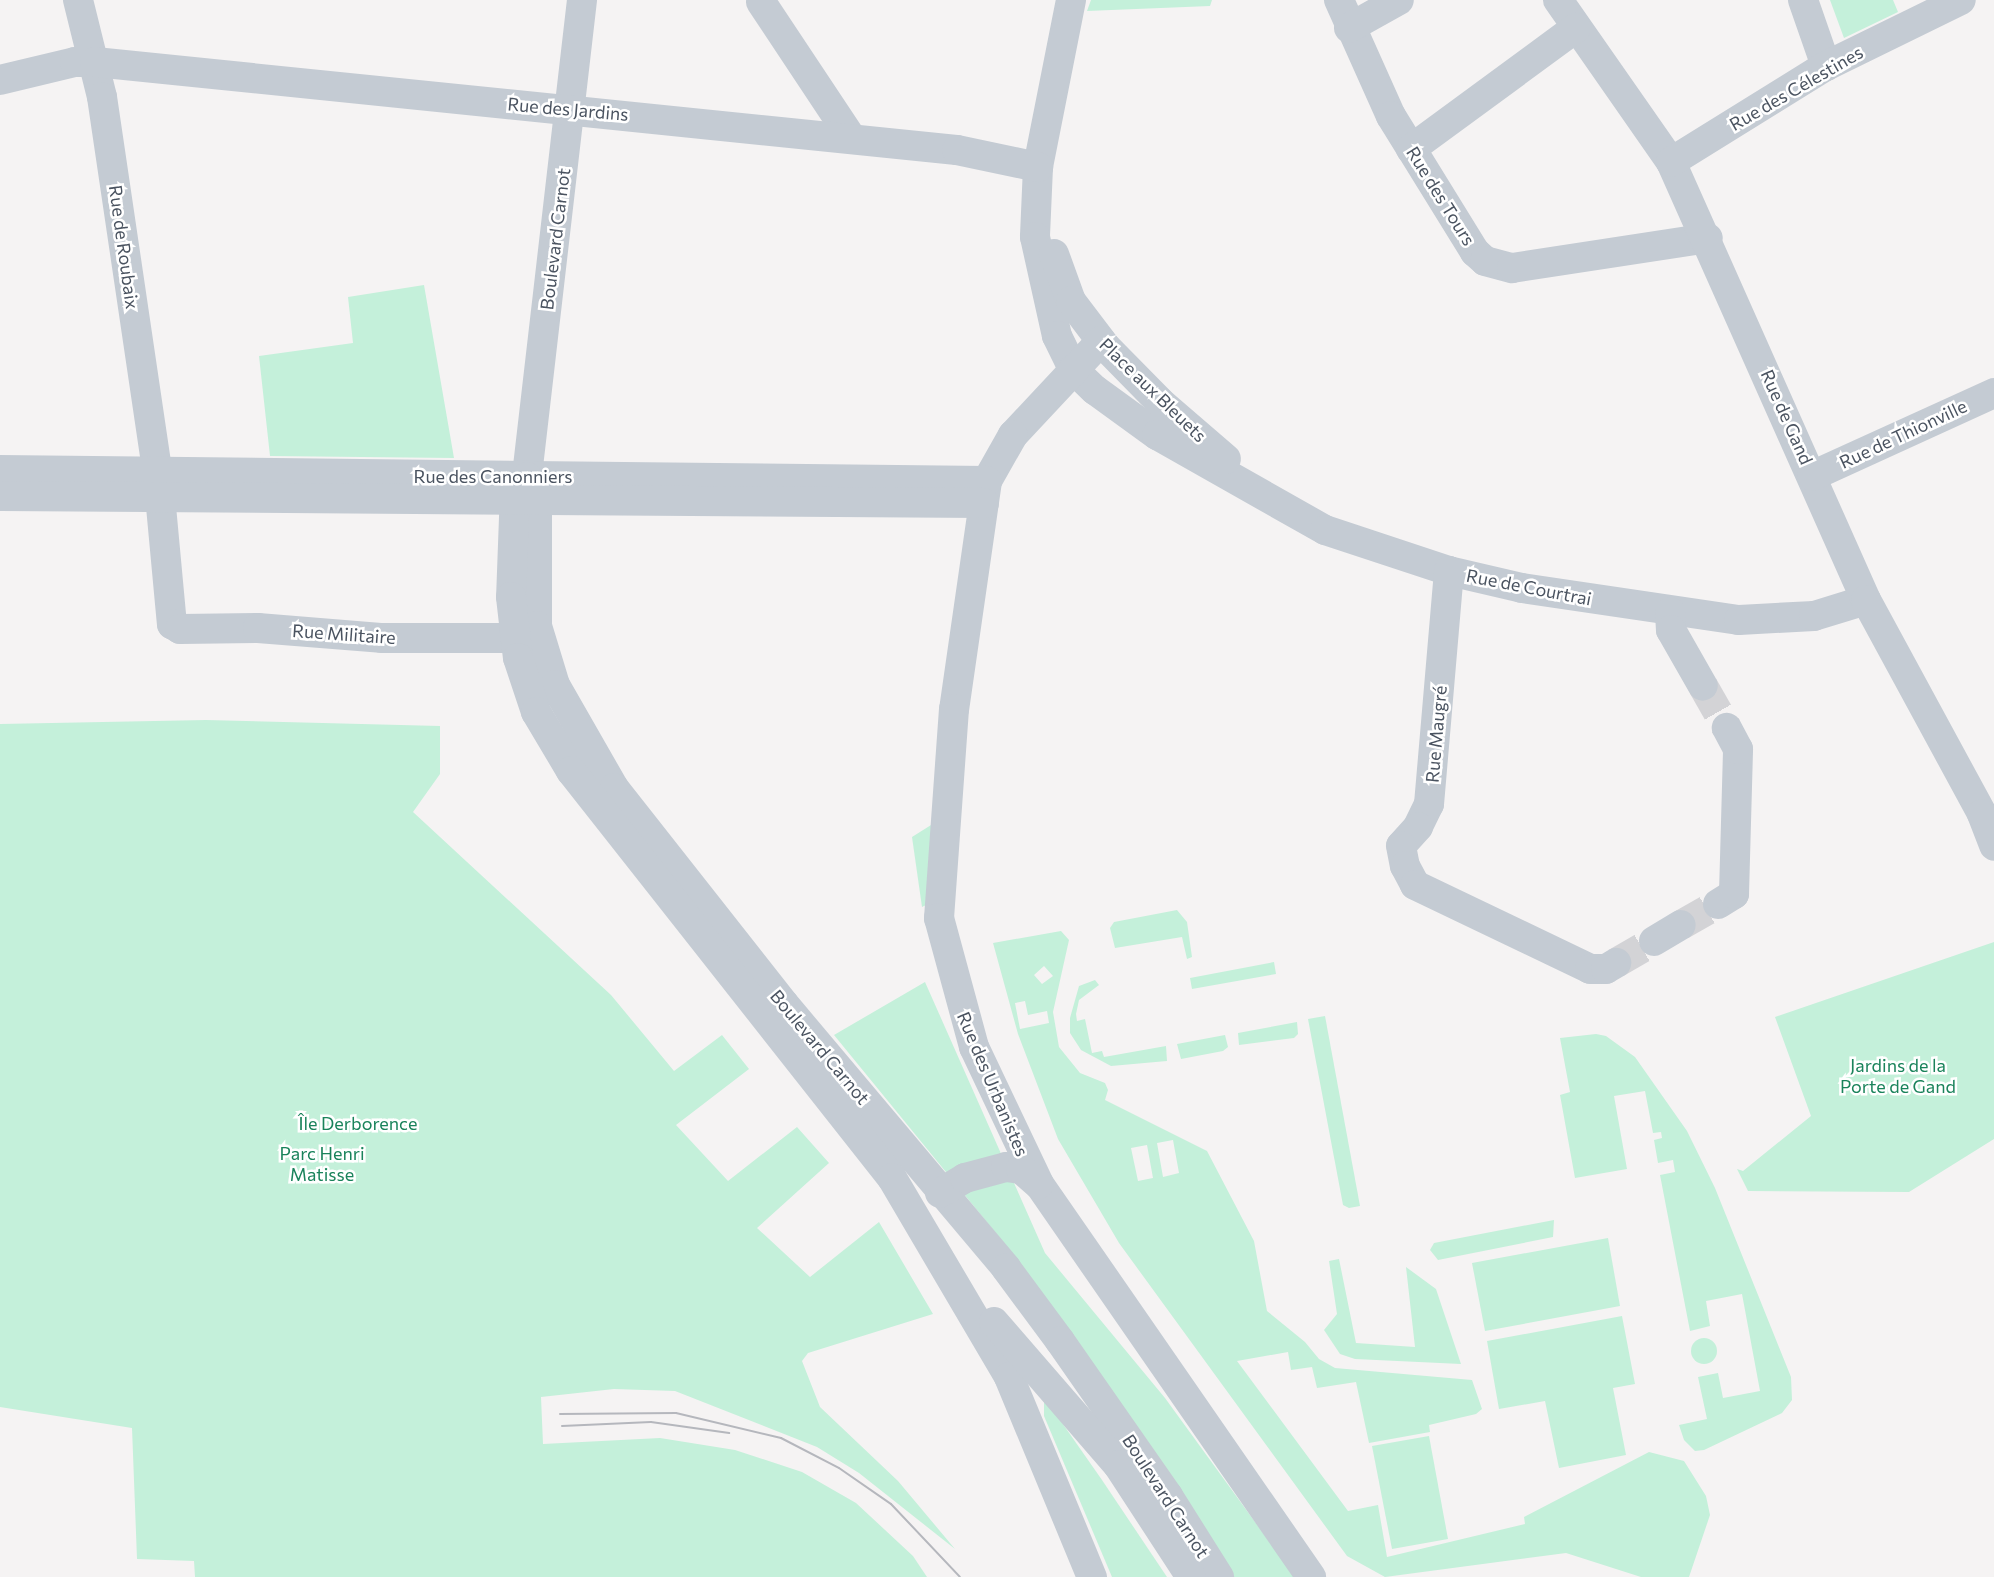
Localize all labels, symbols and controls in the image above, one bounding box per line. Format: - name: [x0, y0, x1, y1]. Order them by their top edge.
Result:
- street label: Rue des Célestines: [1725, 41, 1867, 135]
- street label: Rue des Jardins: [507, 93, 629, 125]
- street label: Rue des Tours: [1402, 143, 1480, 249]
- street label: Boulevard Carnot: [536, 167, 574, 311]
- street label: Rue de Roubaix: [105, 184, 143, 310]
- street label: Place aux Bleuets: [1095, 334, 1211, 446]
- street label: Rue de Gand: [1756, 366, 1818, 468]
- street label: Rue de Thionville: [1836, 395, 1970, 473]
- street label: Rue des Canonniers: [413, 465, 573, 487]
- street label: Rue de Courtrai: [1465, 564, 1593, 610]
- street label: Rue Militaire: [291, 620, 397, 648]
- street label: Rue Maugré: [1421, 684, 1451, 784]
- street label: Boulevard Carnot: [766, 985, 874, 1109]
- street label: Rue des Urbanistes: [953, 1008, 1033, 1160]
- park label: Jardins de la Porte de Gand: [1840, 1055, 1956, 1098]
- park label: Île Derborence: [299, 1112, 417, 1134]
- park label: Parc Henri Matisse: [279, 1143, 365, 1186]
- street label: Boulevard Carnot: [1118, 1430, 1214, 1562]

